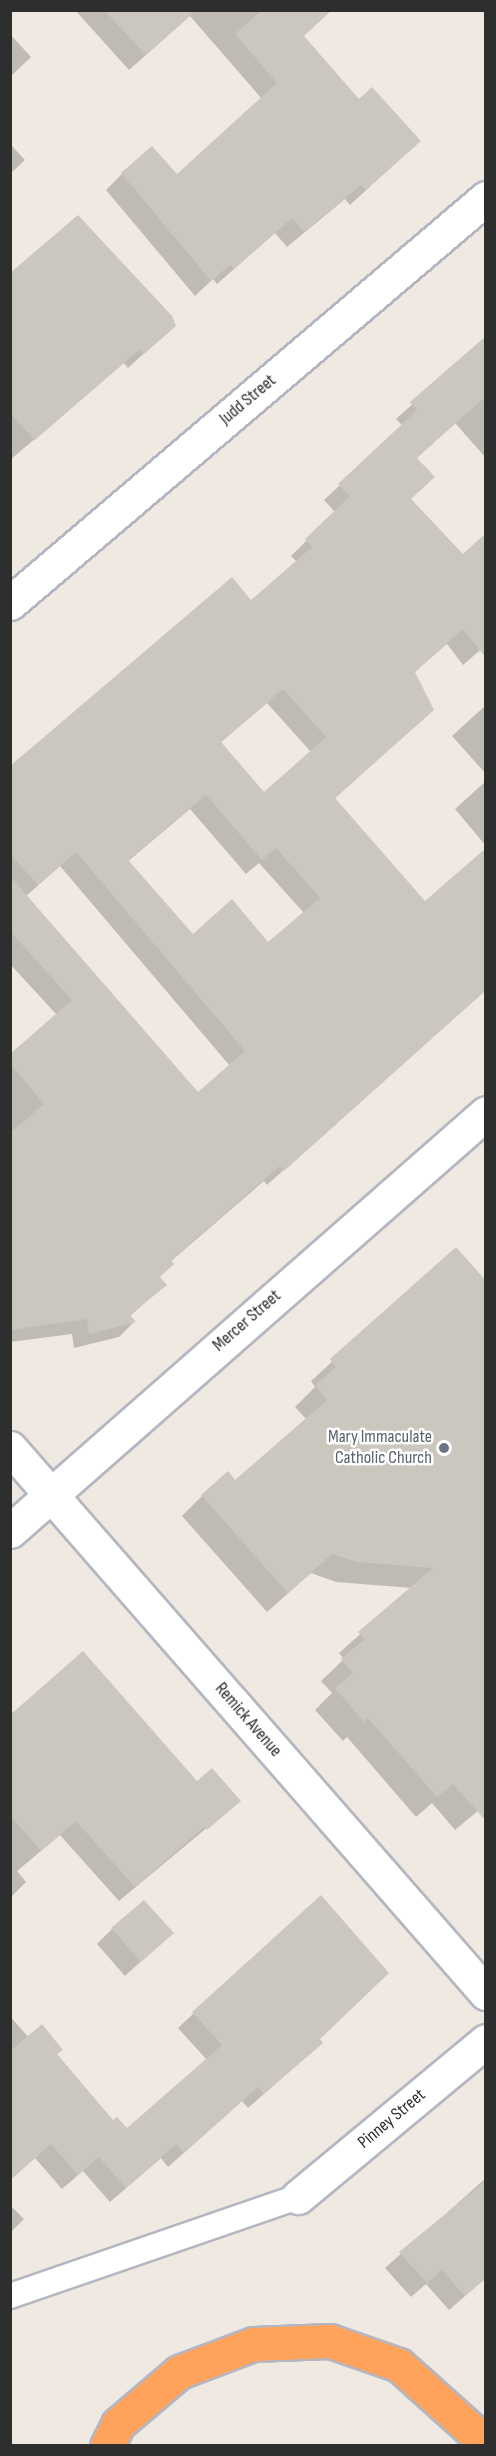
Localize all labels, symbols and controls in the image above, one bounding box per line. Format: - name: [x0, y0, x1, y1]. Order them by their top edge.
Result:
- street label: Judd Street: [215, 370, 281, 430]
- street label: Mercer Street: [209, 1286, 285, 1356]
- place label: Mary Immaculate Catholic Church: [328, 1427, 432, 1470]
- marker: Mary Immaculate Catholic Church: [437, 1441, 451, 1455]
- street label: Remick Avenue: [210, 1679, 286, 1761]
- street label: Pinney Street: [354, 2085, 430, 2153]

